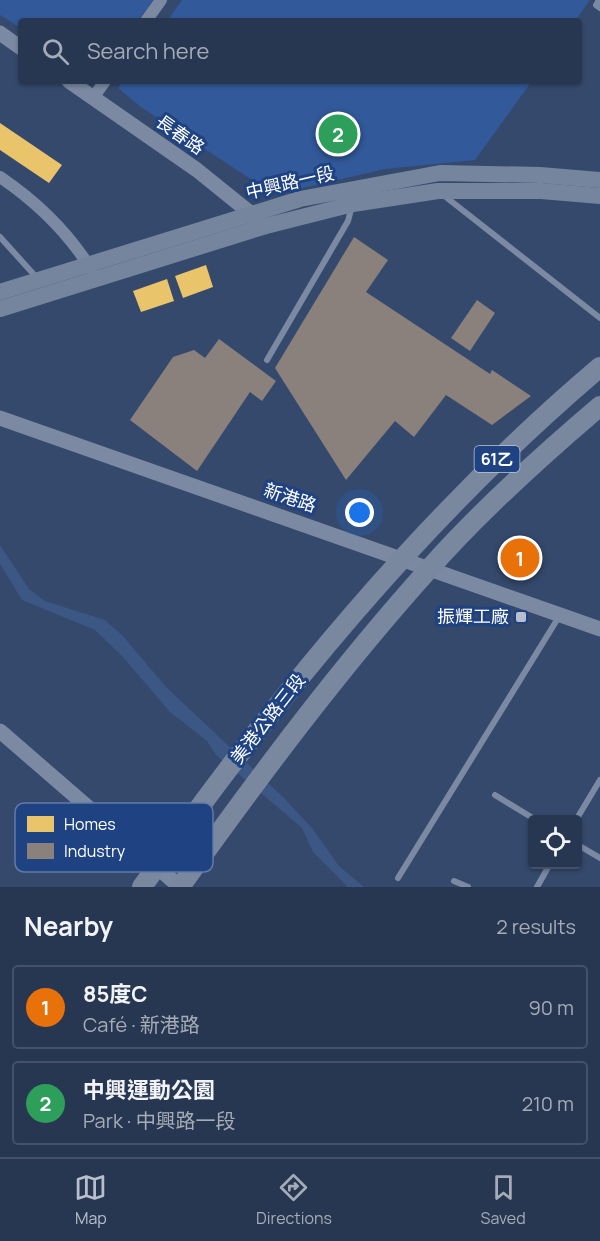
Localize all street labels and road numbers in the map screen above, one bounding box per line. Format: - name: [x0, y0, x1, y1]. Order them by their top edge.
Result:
- street label: 長春路: [152, 109, 210, 159]
- street label: 中興路一段: [243, 160, 336, 204]
- road number: 61乙: [474, 446, 520, 472]
- street label: 新港路: [261, 477, 320, 517]
- street label: 美港公路三段: [225, 668, 310, 768]

